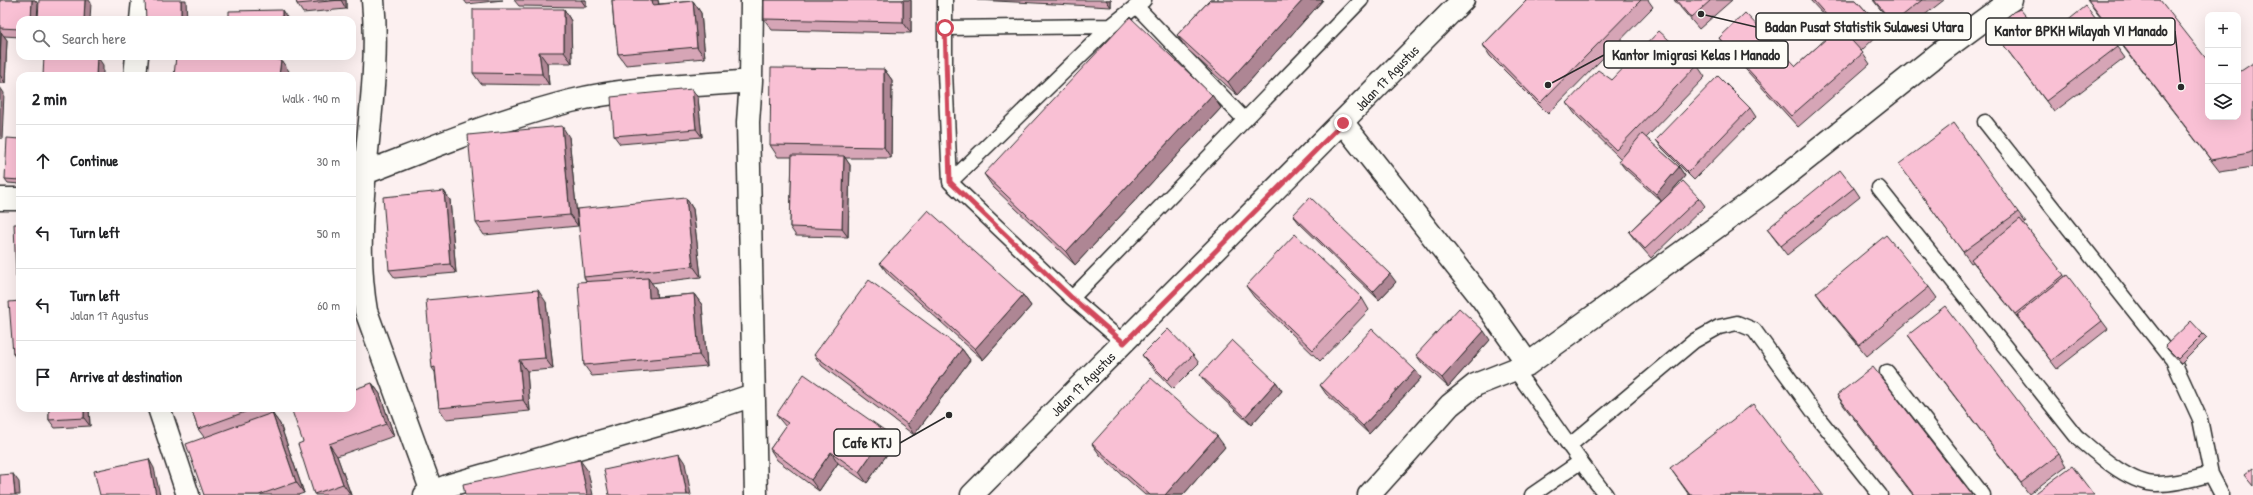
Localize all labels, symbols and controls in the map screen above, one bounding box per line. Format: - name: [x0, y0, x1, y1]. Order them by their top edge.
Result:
- map controls: [2205, 12, 2241, 120]
- button: +: [2205, 12, 2241, 48]
- callout: Badan Pusat Statistik Sulawesi Utara: [1756, 13, 1971, 40]
- search box: [16, 16, 356, 60]
- text: Badan Pusat Statistik Sulawesi Utara: [1765, 16, 1963, 37]
- callout: Kantor BPKH Wilayah VI Manado: [1986, 18, 2175, 45]
- route start: [936, 19, 954, 37]
- text: Kantor BPKH Wilayah VI Manado: [1994, 20, 2168, 42]
- icon: search: [30, 27, 52, 49]
- text: Search here: [62, 28, 126, 49]
- street label: Jalan 17 Agustus: [1350, 41, 1424, 115]
- callout: Kantor Imigrasi Kelas I Manado: [1604, 41, 1788, 68]
- text: Kantor Imigrasi Kelas I Manado: [1612, 44, 1780, 66]
- button: −: [2205, 48, 2241, 84]
- button: layers: [2205, 84, 2241, 120]
- text: 2 min: [32, 87, 67, 110]
- text: Walk · 140 m: [282, 89, 340, 107]
- route end: [1334, 114, 1352, 132]
- icon: ahead: [32, 150, 54, 172]
- text: Continue: [70, 150, 118, 171]
- text: 30 m: [317, 152, 340, 170]
- icon: left: [32, 222, 54, 244]
- text: Turn left: [70, 222, 120, 243]
- text: 50 m: [317, 224, 340, 242]
- text: Turn left: [70, 285, 120, 306]
- icon: left: [32, 294, 54, 316]
- text: 60 m: [317, 296, 340, 314]
- text: Jalan 17 Agustus: [70, 306, 148, 324]
- street label: Jalan 17 Agustus: [1046, 347, 1120, 421]
- icon: arrive: [32, 366, 54, 388]
- text: Arrive at destination: [70, 366, 182, 387]
- callout: Cafe KTJ: [834, 429, 900, 456]
- text: Cafe KTJ: [842, 432, 892, 453]

